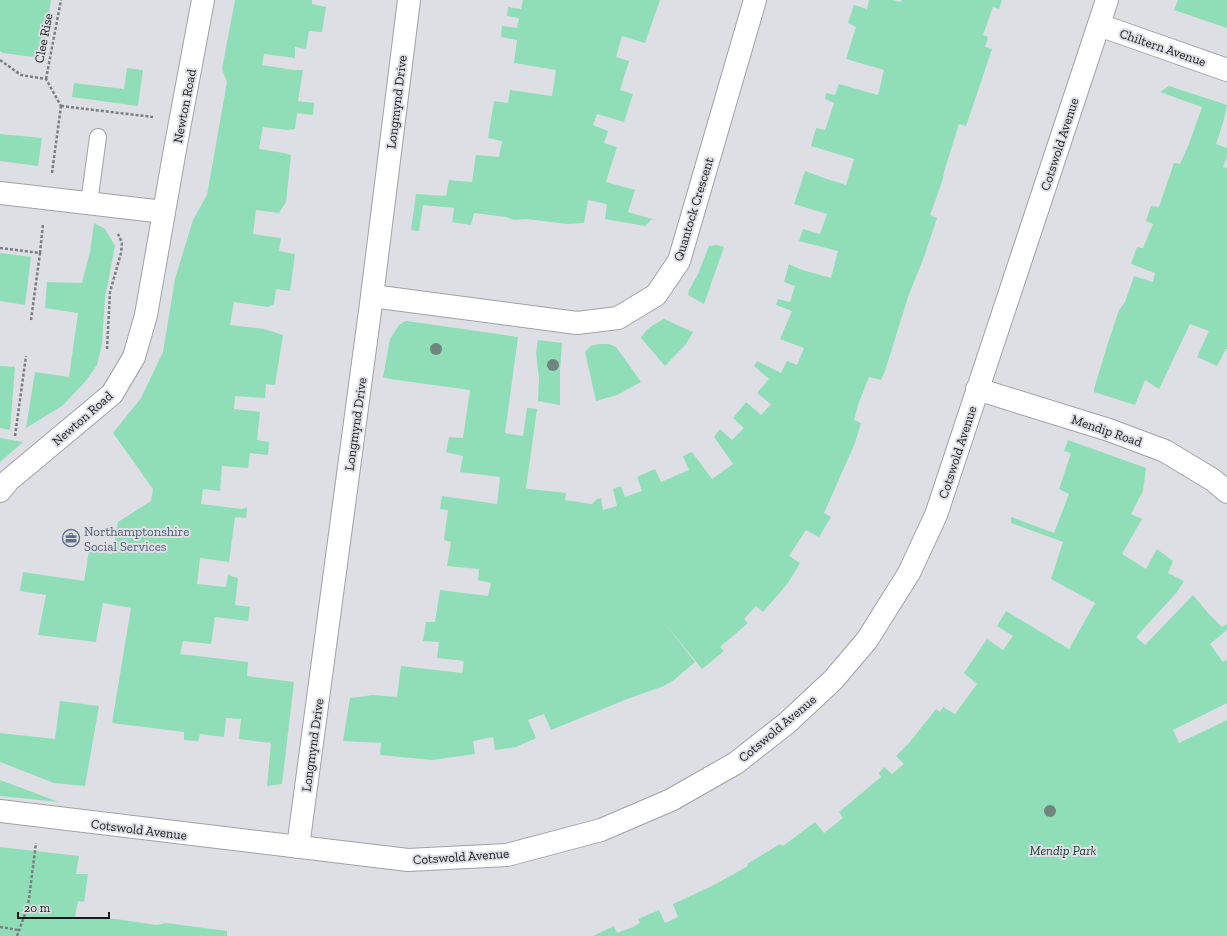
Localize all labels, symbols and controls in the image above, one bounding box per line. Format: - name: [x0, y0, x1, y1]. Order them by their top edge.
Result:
- street label: Clee Rise: [31, 12, 56, 64]
- street label: Chiltern Avenue: [1118, 26, 1208, 69]
- street label: Longmynd Drive: [383, 54, 410, 150]
- street label: Newton Road: [170, 68, 199, 144]
- street label: Cotswold Avenue: [1037, 96, 1082, 192]
- street label: Quantock Crescent: [671, 155, 716, 263]
- street label: Longmynd Drive: [342, 376, 369, 472]
- street label: Newton Road: [49, 388, 116, 449]
- street label: Cotswold Avenue: [935, 404, 980, 500]
- street label: Mendip Road: [1070, 411, 1144, 450]
- place label: Northamptonshire Social Services: [84, 524, 189, 554]
- office icon: Northamptonshire Social Services: [61, 528, 81, 548]
- street label: Cotswold Avenue: [736, 692, 819, 765]
- street label: Longmynd Drive: [299, 697, 326, 793]
- street label: Cotswold Avenue: [90, 816, 188, 843]
- park label: Mendip Park: [1030, 843, 1097, 858]
- street label: Cotswold Avenue: [412, 846, 510, 867]
- scale bar: [18, 894, 109, 920]
- text: 20 m: [24, 901, 51, 915]

